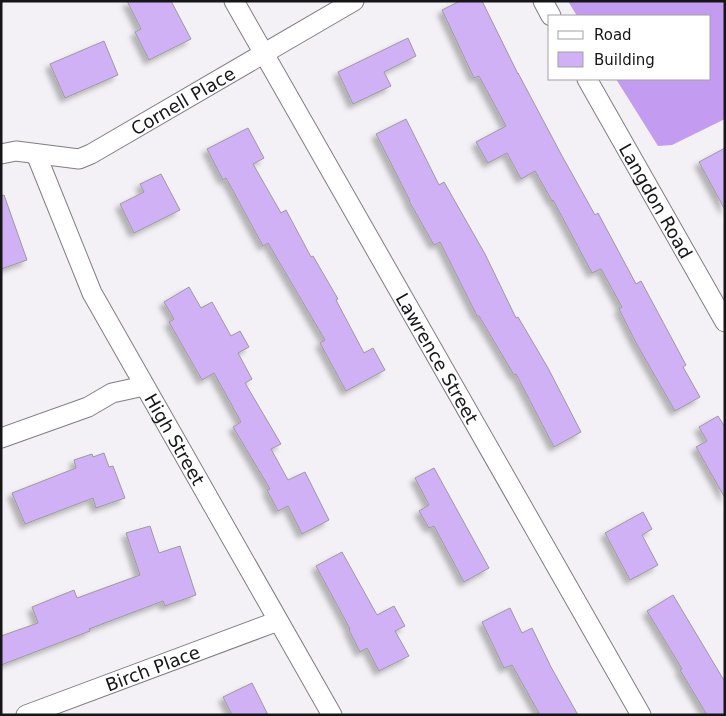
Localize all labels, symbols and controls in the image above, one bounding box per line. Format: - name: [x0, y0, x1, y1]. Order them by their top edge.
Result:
- legend: [548, 15, 711, 80]
- text: Road: [594, 26, 632, 44]
- text: Building: [594, 51, 655, 69]
- street label: Cornell Place: [127, 62, 239, 139]
- street label: Langdon Road: [615, 140, 697, 262]
- street label: Lawrence Street: [392, 289, 483, 427]
- street label: High Street: [141, 390, 209, 489]
- street label: Birch Place: [102, 641, 203, 695]

